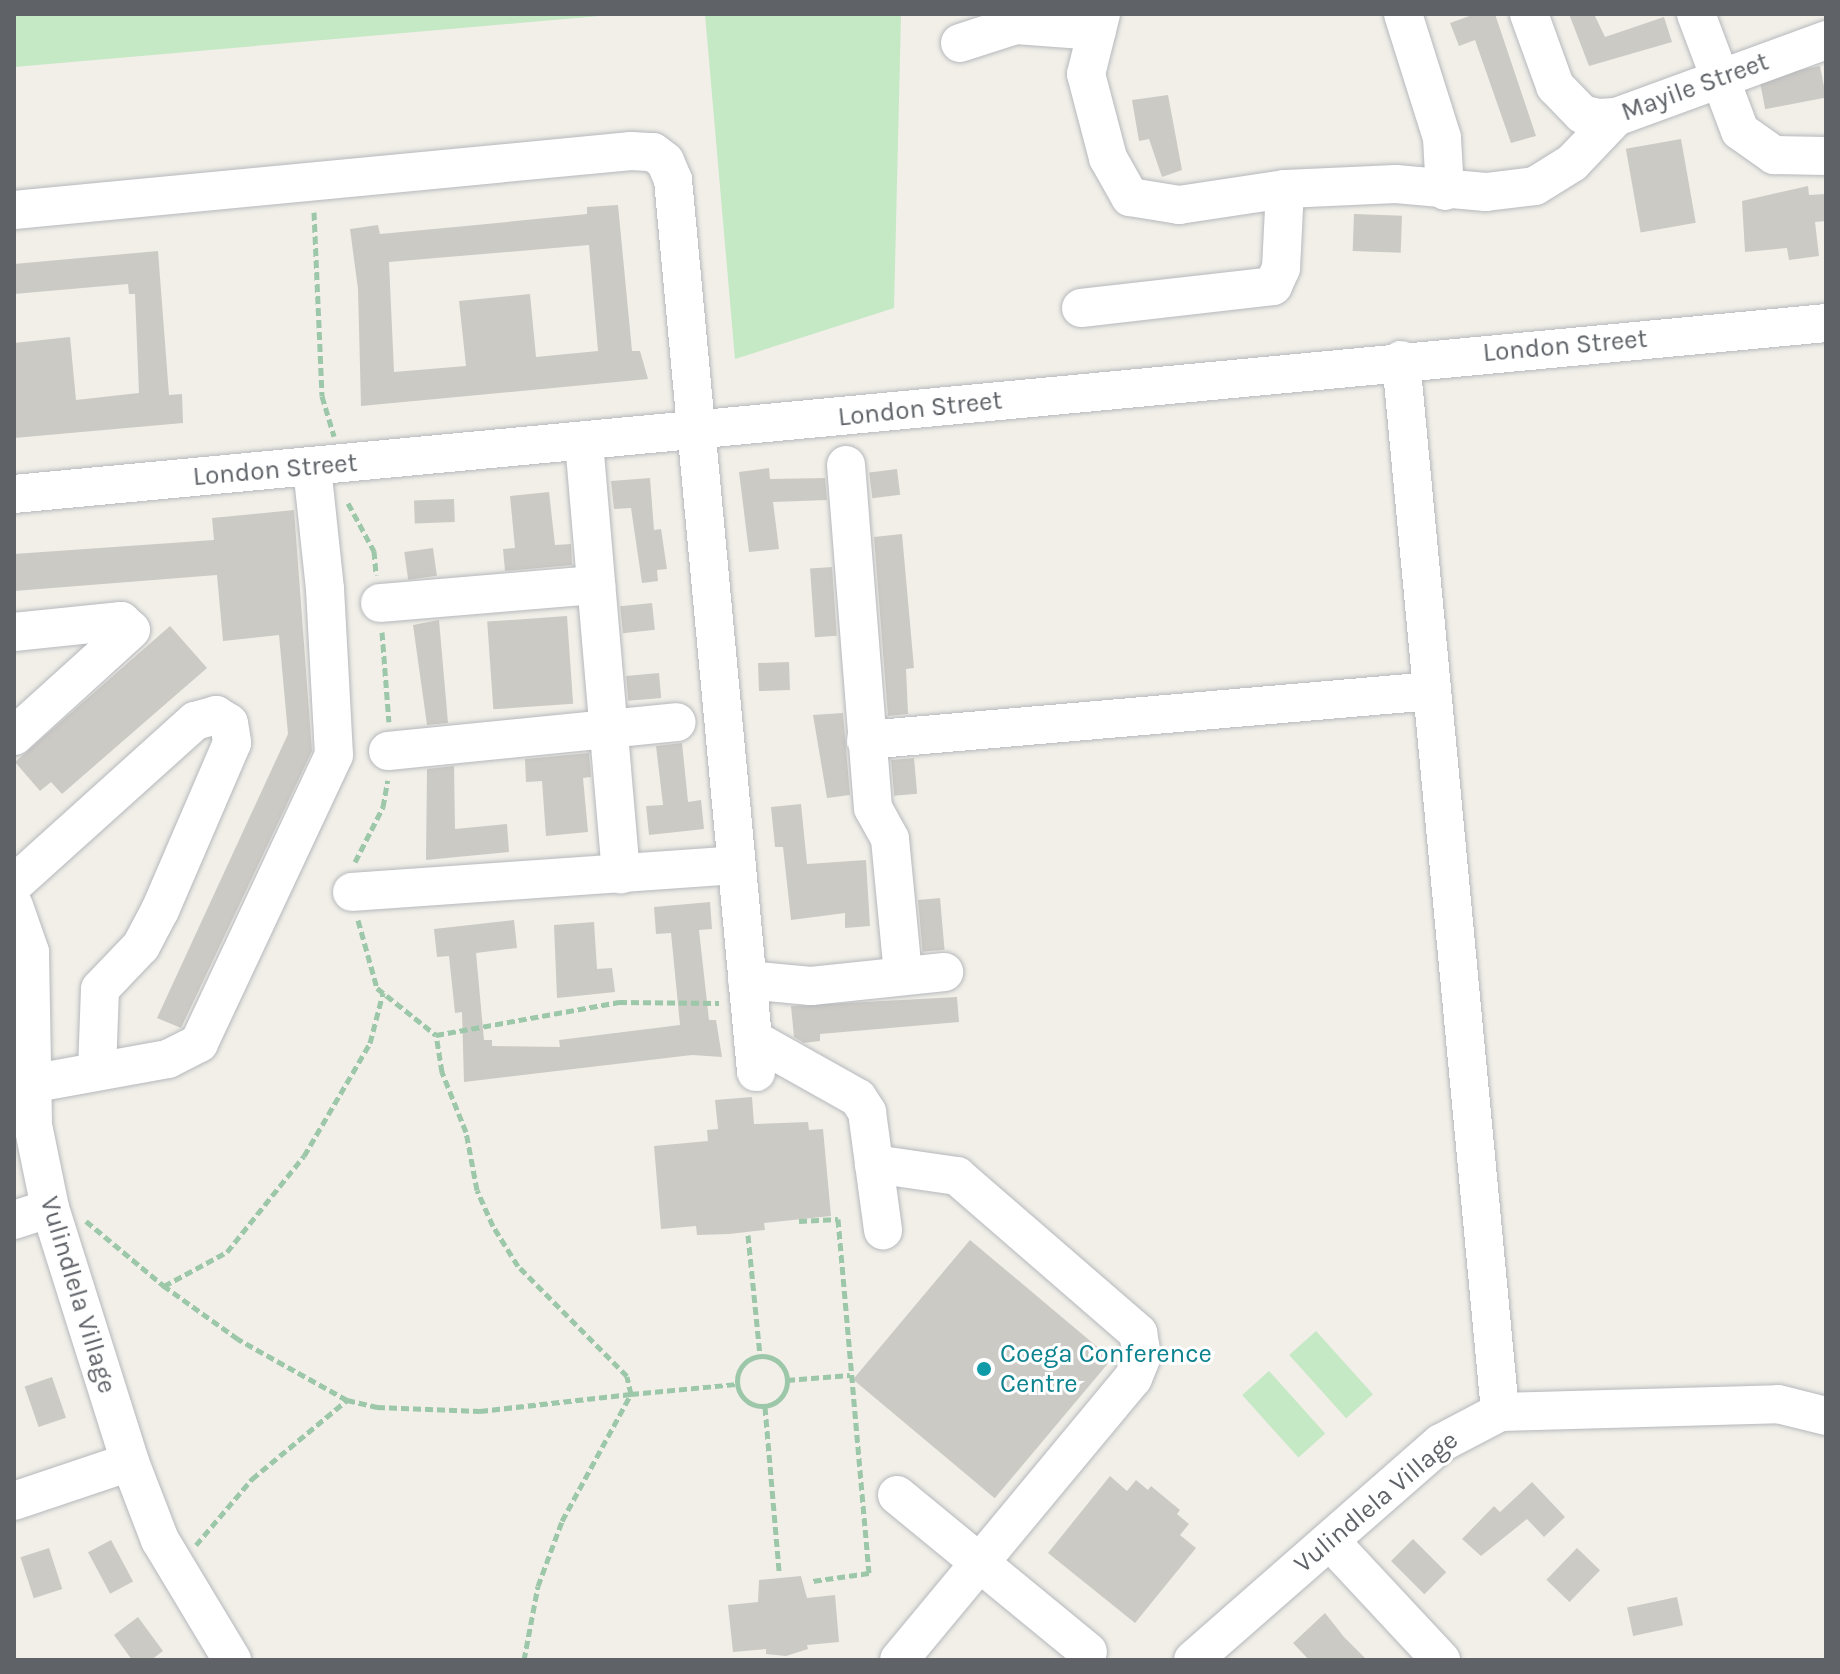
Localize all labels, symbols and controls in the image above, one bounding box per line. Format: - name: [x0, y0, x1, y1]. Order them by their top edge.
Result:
- street label: Mayile Street: [1617, 46, 1773, 128]
- street label: London Street: [1482, 323, 1648, 369]
- street label: London Street: [836, 385, 1004, 433]
- street label: London Street: [192, 447, 358, 493]
- street label: Vulindlela Village: [33, 1193, 123, 1397]
- place label: Coega Conference Centre: [1000, 1338, 1212, 1400]
- marker: Coega Conference Centre: [975, 1360, 993, 1378]
- street label: Vulindlela Village: [1288, 1424, 1464, 1580]

